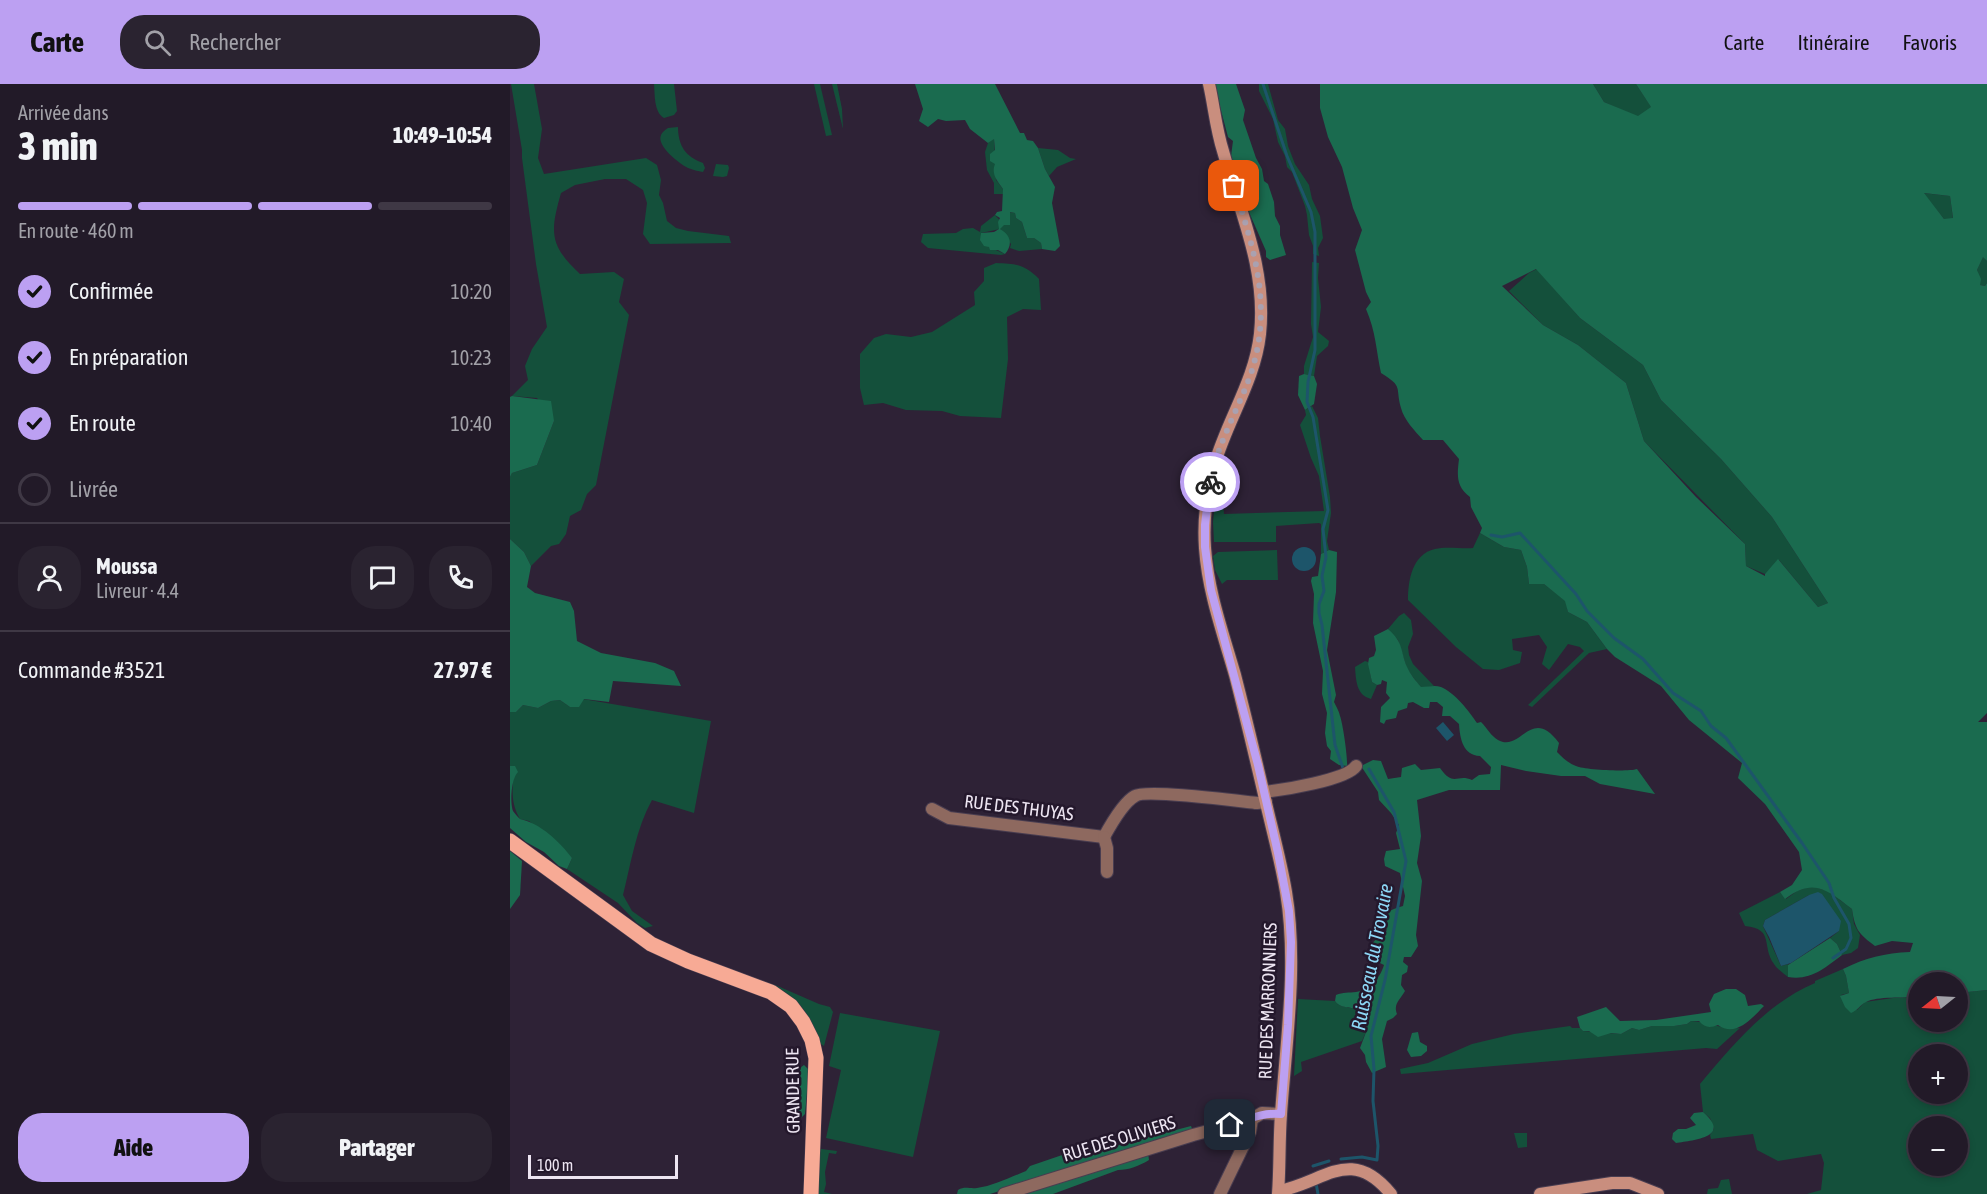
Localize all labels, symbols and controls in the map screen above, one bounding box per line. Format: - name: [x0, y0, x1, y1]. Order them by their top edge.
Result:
- search box: [120, 15, 540, 69]
- text: Carte: [30, 26, 84, 58]
- icon: search: [141, 26, 174, 59]
- text: Rechercher: [189, 29, 281, 55]
- text: Carte: [1724, 30, 1764, 54]
- text: Itinéraire: [1797, 30, 1869, 54]
- text: Favoris: [1902, 30, 1957, 54]
- text: Arrivée dans: [18, 101, 109, 124]
- text: 10:49–10:54: [393, 122, 492, 148]
- text: 3 min: [18, 124, 98, 168]
- pin: [1208, 160, 1259, 211]
- icon: bag: [1217, 169, 1250, 202]
- text: En route · 460 m: [18, 219, 134, 242]
- icon: check: [18, 275, 51, 308]
- text: Confirmée: [69, 278, 153, 304]
- text: 10:20: [450, 280, 492, 303]
- icon: check: [18, 341, 51, 374]
- text: En préparation: [69, 344, 188, 370]
- text: 10:23: [450, 346, 492, 369]
- icon: check: [18, 407, 51, 440]
- text: En route: [69, 410, 136, 436]
- text: 10:40: [450, 412, 492, 435]
- courier: [1180, 452, 1240, 512]
- icon: bike: [1194, 466, 1227, 499]
- text: Livrée: [69, 476, 118, 502]
- button: person: [18, 546, 81, 609]
- button: chat: [351, 546, 414, 609]
- button: phone: [429, 546, 492, 609]
- text: Moussa: [96, 553, 157, 579]
- text: Livreur · 4.4: [96, 579, 179, 602]
- text: Commande #3521: [18, 657, 165, 683]
- text: 27.97 €: [434, 657, 492, 683]
- street label: RUE DES THUYAS: [963, 790, 1075, 825]
- water label: Ruisseau du Trovaire: [1346, 882, 1397, 1032]
- street label: RUE DES MARRONNIERS: [1254, 922, 1281, 1080]
- north arrow: [1908, 972, 1968, 1032]
- map controls: [1908, 972, 1968, 1176]
- button: +: [1908, 1044, 1968, 1104]
- street label: GRANDE RUE: [781, 1048, 804, 1134]
- pin: [1204, 1099, 1255, 1150]
- icon: home: [1213, 1108, 1246, 1141]
- street label: RUE DES OLIVIERS: [1060, 1111, 1178, 1166]
- button: Aide: [18, 1113, 249, 1182]
- button: Partager: [261, 1113, 492, 1182]
- button: −: [1908, 1116, 1968, 1176]
- scale bar: [528, 1152, 678, 1180]
- text: 100 m: [537, 1156, 573, 1174]

